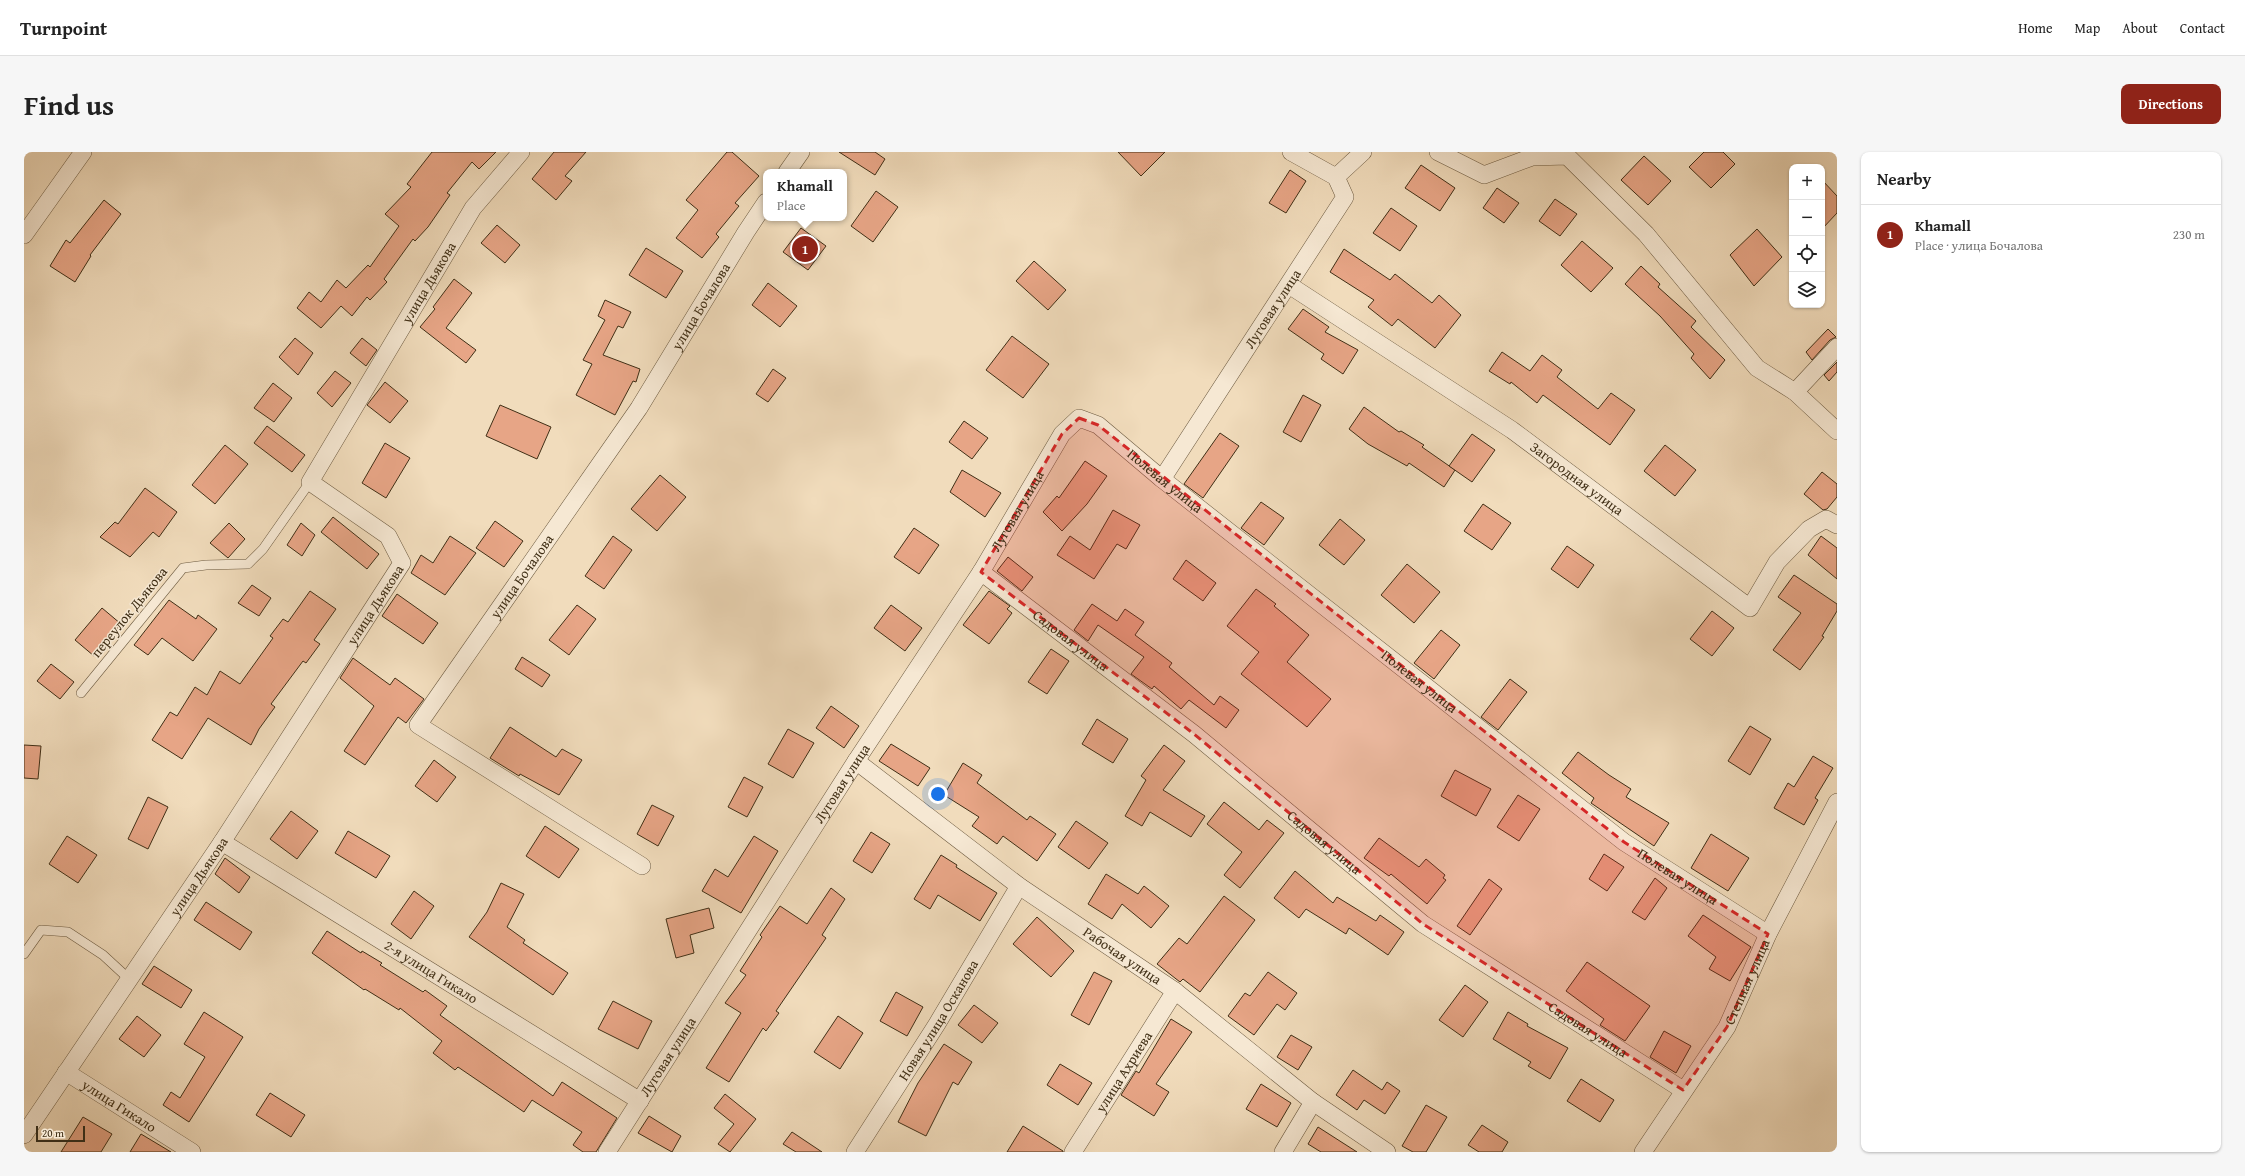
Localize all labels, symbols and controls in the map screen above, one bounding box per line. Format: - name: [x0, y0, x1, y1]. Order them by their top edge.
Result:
- text: Turnpoint: [20, 14, 107, 42]
- text: Home: [2018, 18, 2053, 38]
- text: Map: [2075, 18, 2100, 38]
- text: About: [2122, 18, 2158, 38]
- text: Contact: [2180, 18, 2225, 38]
- text: Find us: [24, 84, 114, 125]
- button: Directions: [2121, 84, 2221, 124]
- map controls: [1789, 164, 1825, 308]
- button: +: [1789, 164, 1825, 200]
- text: Nearby: [1877, 166, 1931, 191]
- popup: [763, 169, 847, 221]
- text: Khamall: [777, 175, 833, 196]
- text: Place: [777, 196, 806, 215]
- button: −: [1789, 200, 1825, 236]
- text: Khamall: [1915, 215, 1971, 236]
- text: 1: [1887, 225, 1893, 244]
- text: 230 m: [2173, 225, 2205, 244]
- pin: 1: [792, 234, 818, 264]
- button: locate: [1789, 236, 1825, 272]
- text: Place · улица Бочалова: [1915, 236, 2043, 255]
- street label: улица Дьякова: [396, 238, 461, 328]
- street label: улица Бочалова: [666, 259, 735, 355]
- street label: Луговая улица: [1239, 265, 1306, 352]
- button: layers: [1789, 272, 1825, 308]
- street label: Загородная улица: [1526, 437, 1628, 520]
- street label: Полевая улица: [1123, 444, 1207, 518]
- street label: Луговая улица: [985, 466, 1049, 555]
- street label: улица Бочалова: [485, 530, 558, 623]
- street label: улица Дьякова: [341, 561, 408, 649]
- street label: переулок Дьякова: [86, 562, 172, 662]
- street label: Садовая улица: [1029, 605, 1113, 676]
- street label: Полевая улица: [1377, 645, 1462, 718]
- street label: Луговая улица: [809, 740, 875, 827]
- your location: [928, 784, 948, 804]
- street label: Садовая улица: [1283, 806, 1366, 879]
- street label: улица Дьякова: [164, 833, 233, 921]
- street label: Полевая улица: [1634, 843, 1722, 910]
- street label: Рабочая улица: [1079, 922, 1166, 989]
- street label: 2-я улица Гикало: [381, 935, 482, 1008]
- street label: Степная улица: [1719, 936, 1775, 1028]
- street label: Новая улица Осканова: [893, 956, 983, 1084]
- street label: Садовая улица: [1545, 997, 1632, 1062]
- street label: Луговая улица: [635, 1013, 701, 1100]
- street label: улица Ахриева: [1090, 1027, 1157, 1117]
- street label: улица Гикало: [77, 1074, 160, 1137]
- scale bar: [36, 1124, 85, 1143]
- text: 20 m: [42, 1125, 64, 1141]

